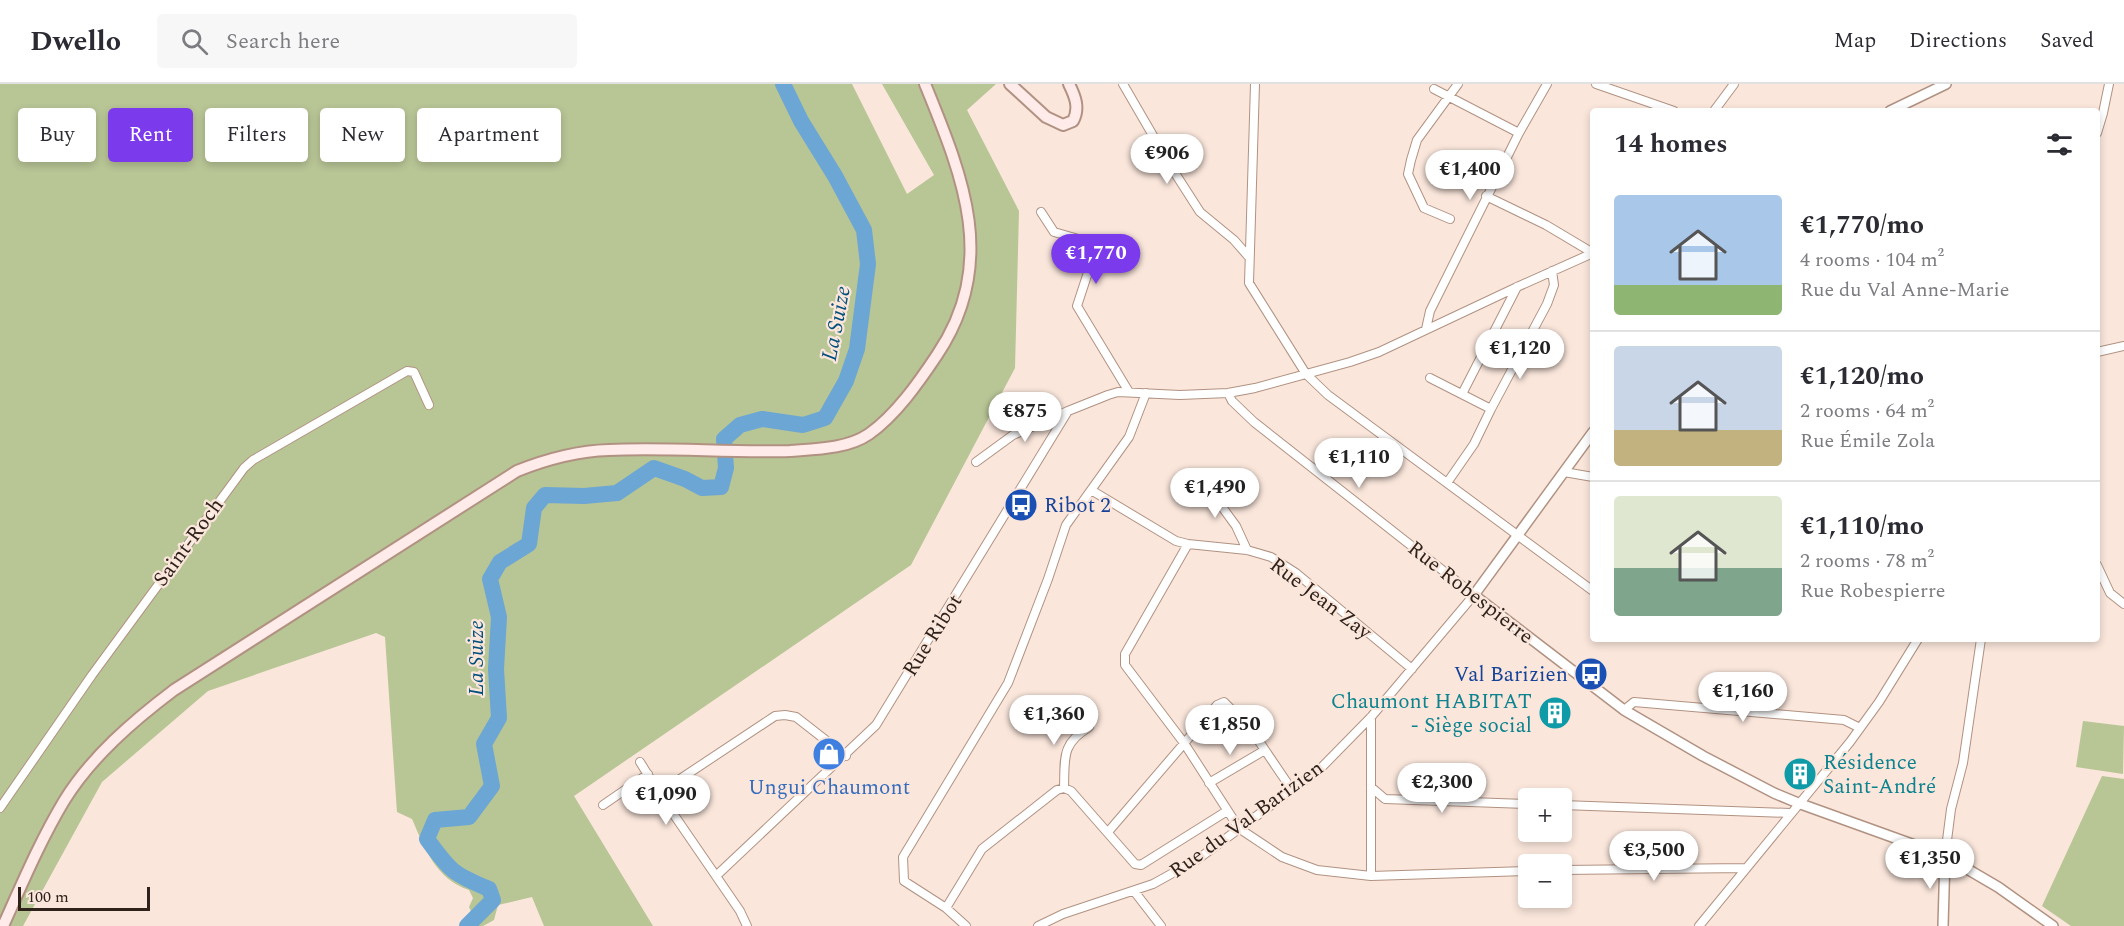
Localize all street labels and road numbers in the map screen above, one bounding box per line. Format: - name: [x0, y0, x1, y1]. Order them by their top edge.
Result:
- street label: Saint-Roch: [146, 491, 232, 594]
- street label: Rue Robespierre: [1400, 533, 1540, 652]
- street label: Rue Jean Zay: [1263, 550, 1379, 648]
- street label: Rue Ribot: [895, 588, 971, 683]
- street label: Rue du Val Barizien: [1163, 753, 1330, 887]

